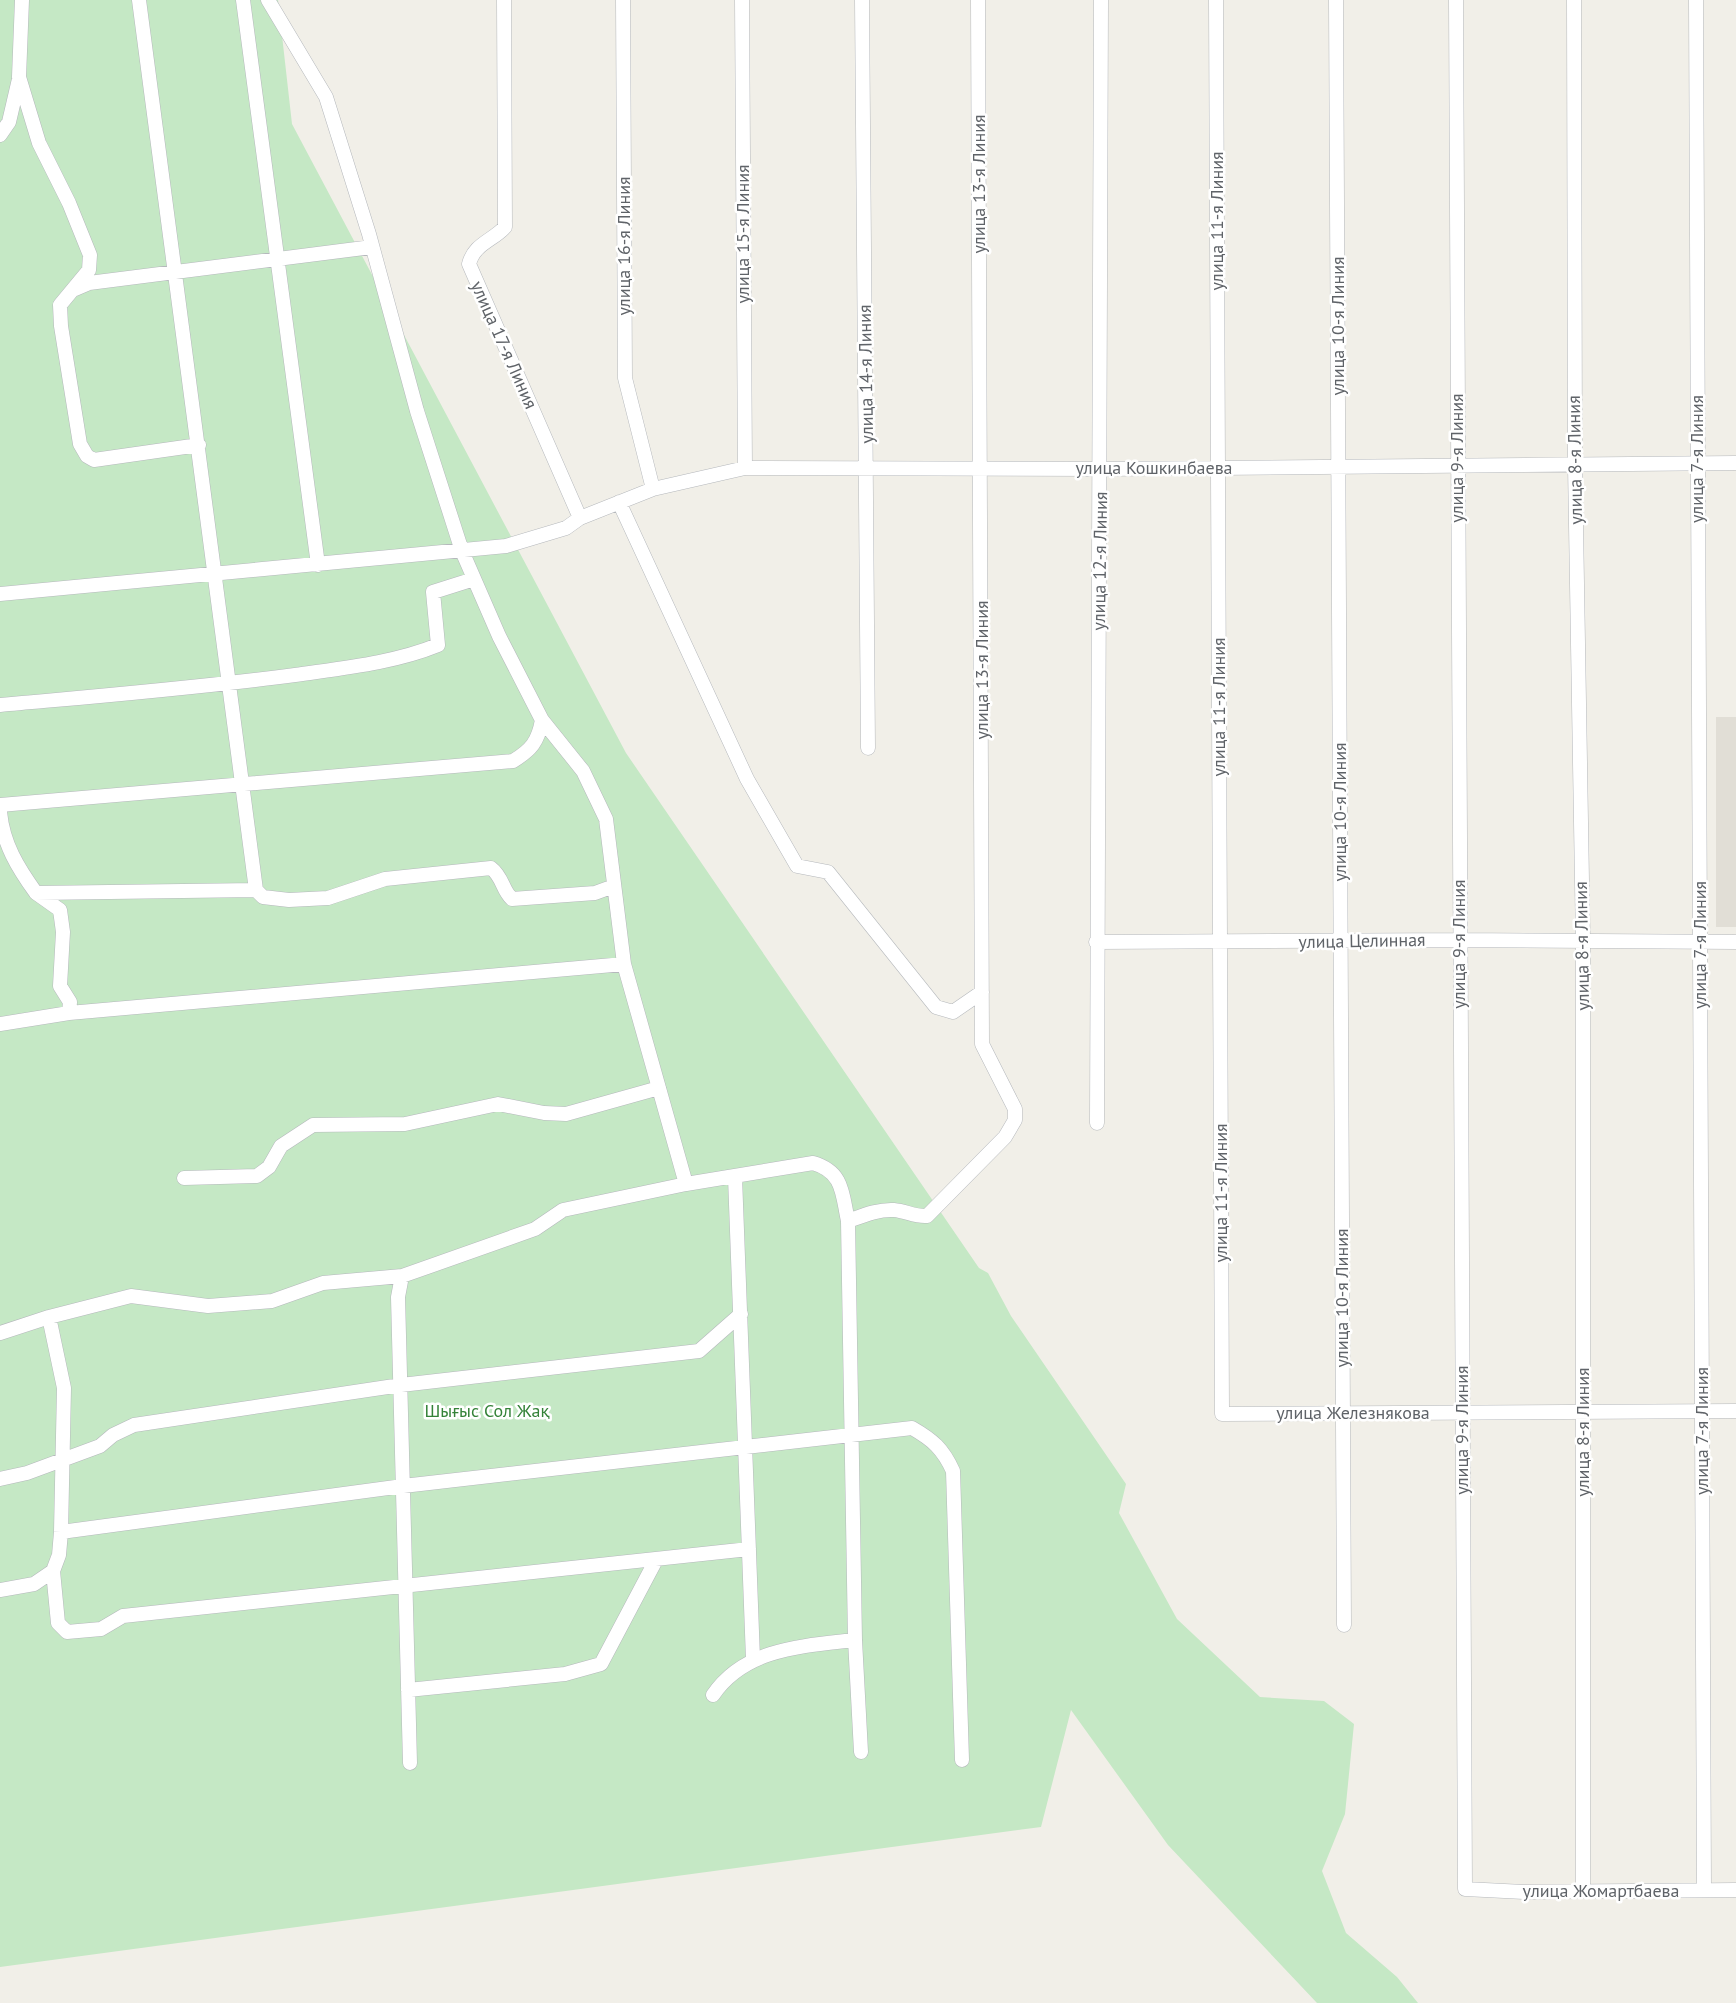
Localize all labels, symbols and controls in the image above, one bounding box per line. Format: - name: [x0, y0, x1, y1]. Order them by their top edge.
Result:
- street label: улица 13-я Линия: [967, 114, 990, 254]
- street label: улица 11-я Линия: [1205, 151, 1228, 291]
- street label: улица 15-я Линия: [731, 164, 754, 304]
- street label: улица 16-я Линия: [612, 176, 635, 316]
- street label: улица 10-я Линия: [1326, 256, 1349, 396]
- street label: улица 17-я Линия: [466, 277, 543, 412]
- street label: улица 14-я Линия: [853, 304, 878, 444]
- street label: улица 9-я Линия: [1445, 393, 1468, 523]
- street label: улица 8-я Линия: [1562, 395, 1587, 525]
- street label: улица 7-я Линия: [1685, 395, 1708, 523]
- street label: улица Кошкинбаева: [1075, 456, 1233, 479]
- street label: улица 12-я Линия: [1087, 491, 1112, 631]
- street label: улица 13-я Линия: [970, 600, 993, 740]
- street label: улица 11-я Линия: [1207, 637, 1230, 777]
- street label: улица 10-я Линия: [1328, 742, 1351, 882]
- street label: улица 9-я Линия: [1447, 879, 1470, 1009]
- street label: улица 8-я Линия: [1569, 881, 1594, 1011]
- street label: улица 7-я Линия: [1688, 881, 1711, 1009]
- street label: улица Целинная: [1298, 928, 1426, 953]
- street label: улица 11-я Линия: [1209, 1123, 1232, 1263]
- street label: улица 10-я Линия: [1330, 1228, 1353, 1368]
- street label: улица 9-я Линия: [1450, 1365, 1473, 1495]
- street label: улица 8-я Линия: [1571, 1367, 1594, 1497]
- street label: улица 7-я Линия: [1690, 1367, 1713, 1495]
- park label: Шығыс Сол Жақ: [425, 1399, 550, 1422]
- street label: улица Железнякова: [1276, 1401, 1430, 1424]
- street label: улица Жомартбаева: [1523, 1879, 1679, 1902]

